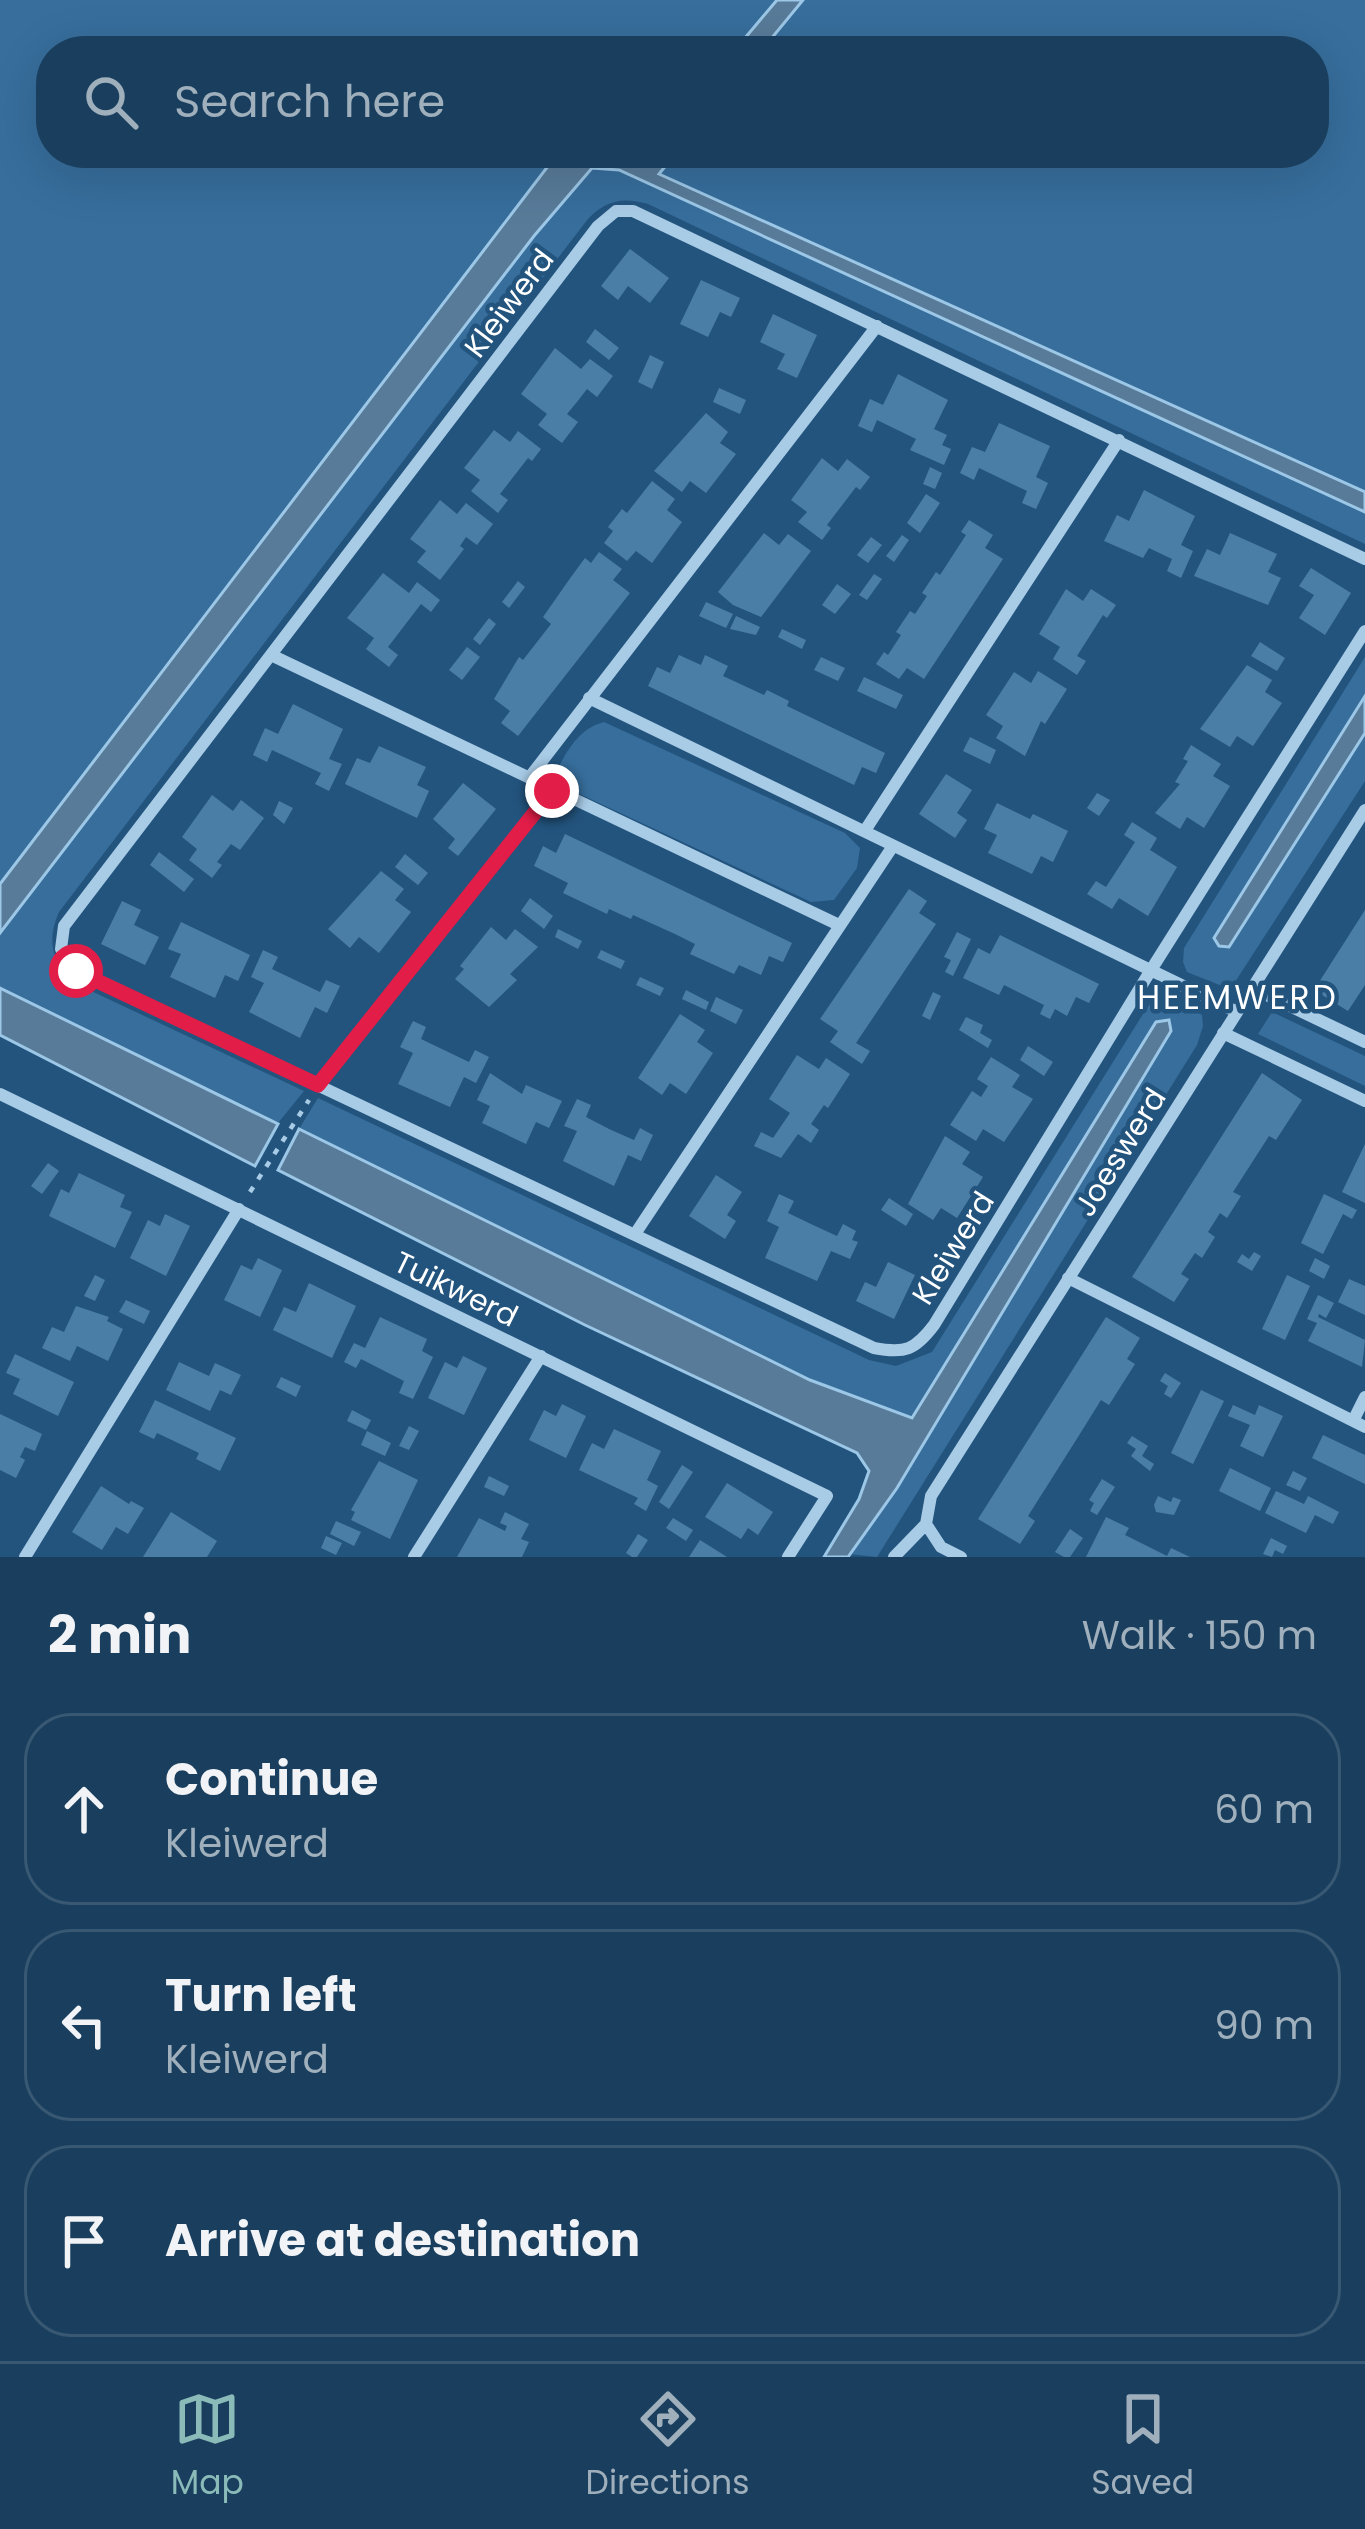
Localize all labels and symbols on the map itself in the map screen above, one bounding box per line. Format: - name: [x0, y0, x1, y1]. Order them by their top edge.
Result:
- street label: Kleiwerd: [454, 240, 564, 366]
- route end: [525, 764, 579, 818]
- route start: [49, 944, 103, 998]
- district label: HEEMWERD: [1137, 974, 1339, 1021]
- street label: Joeswerd: [1064, 1080, 1176, 1224]
- street label: Kleiwerd: [901, 1183, 1005, 1313]
- street label: Tuikwerd: [387, 1241, 525, 1337]

